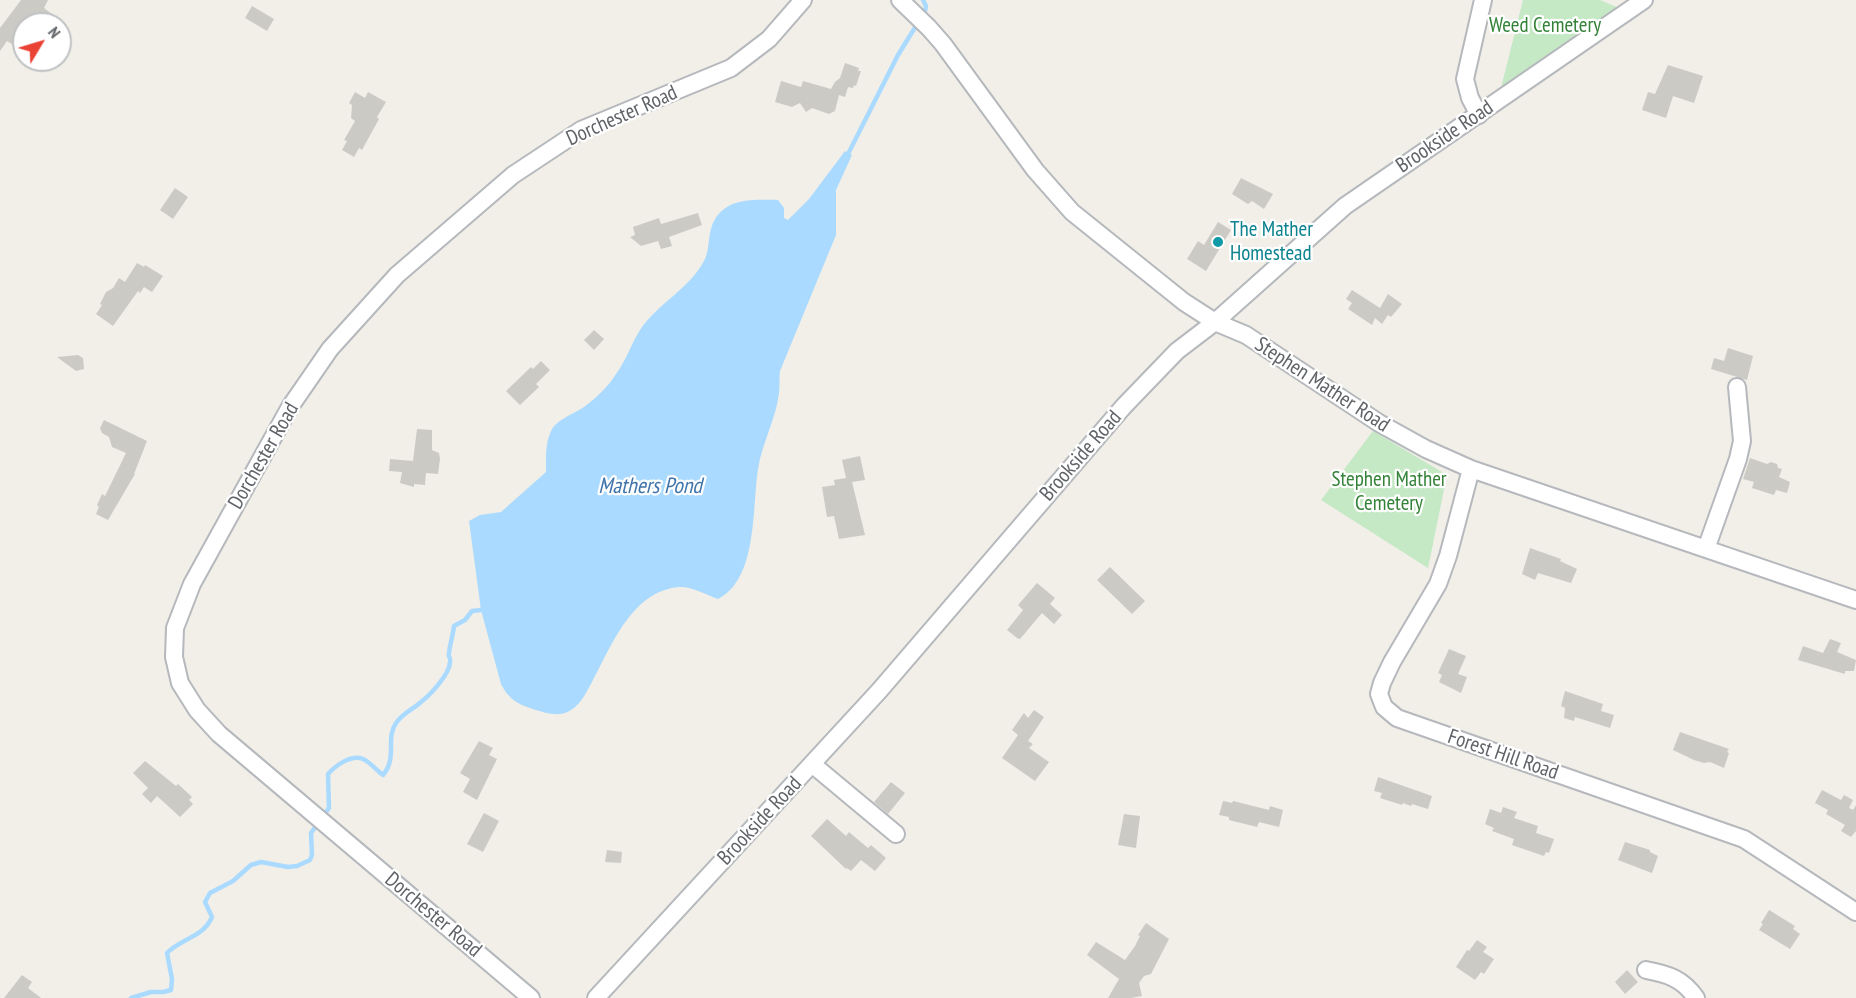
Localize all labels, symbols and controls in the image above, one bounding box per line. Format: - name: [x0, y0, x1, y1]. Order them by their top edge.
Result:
- north arrow: [12, 12, 72, 72]
- park label: Weed Cemetery: [1489, 13, 1601, 39]
- text: N: [44, 23, 65, 42]
- street label: Dorchester Road: [563, 80, 681, 152]
- street label: Brookside Road: [1392, 95, 1498, 179]
- place label: The Mather Homestead: [1230, 217, 1313, 267]
- marker: The Mather Homestead: [1211, 235, 1225, 249]
- street label: Stephen Mather Road: [1250, 332, 1394, 438]
- street label: Dorchester Road: [223, 398, 305, 514]
- street label: Brookside Road: [1035, 406, 1127, 506]
- park label: Stephen Mather Cemetery: [1331, 467, 1447, 517]
- water label: Mathers Pond: [598, 474, 702, 500]
- street label: Forest Hill Road: [1444, 724, 1562, 786]
- street label: Brookside Road: [713, 772, 807, 870]
- street label: Dorchester Road: [379, 867, 487, 963]

